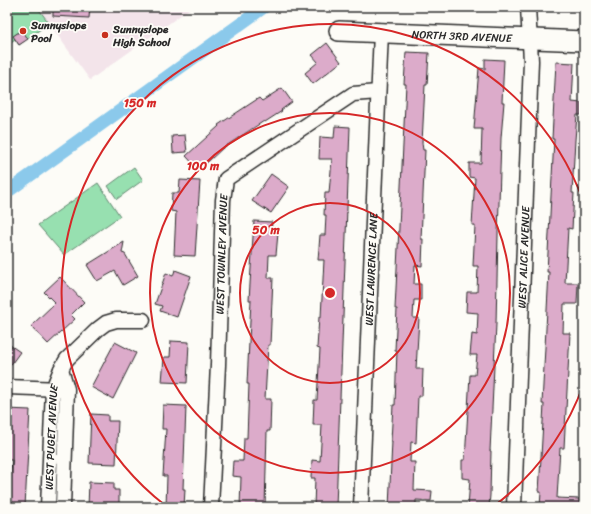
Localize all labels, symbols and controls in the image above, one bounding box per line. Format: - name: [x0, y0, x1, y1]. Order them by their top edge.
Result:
- place label: Sunnyslope Pool: [30, 16, 87, 48]
- place label: Sunnyslope High School: [112, 20, 171, 52]
- street label: NORTH 3RD AVENUE: [411, 25, 513, 48]
- marker: Sunnyslope Pool: [18, 26, 28, 36]
- marker: Sunnyslope High School: [100, 30, 110, 40]
- text: 150 m: [124, 92, 157, 114]
- text: 100 m: [187, 155, 220, 177]
- street label: WEST TOWNLEY AVENUE: [211, 192, 234, 315]
- street label: WEST ALICE AVENUE: [513, 205, 535, 309]
- street label: WEST LAWRENCE LANE: [360, 212, 383, 326]
- text: 50 m: [252, 219, 280, 241]
- centre of rings: [323, 286, 337, 300]
- street label: WEST PUGET AVENUE: [40, 380, 64, 490]

